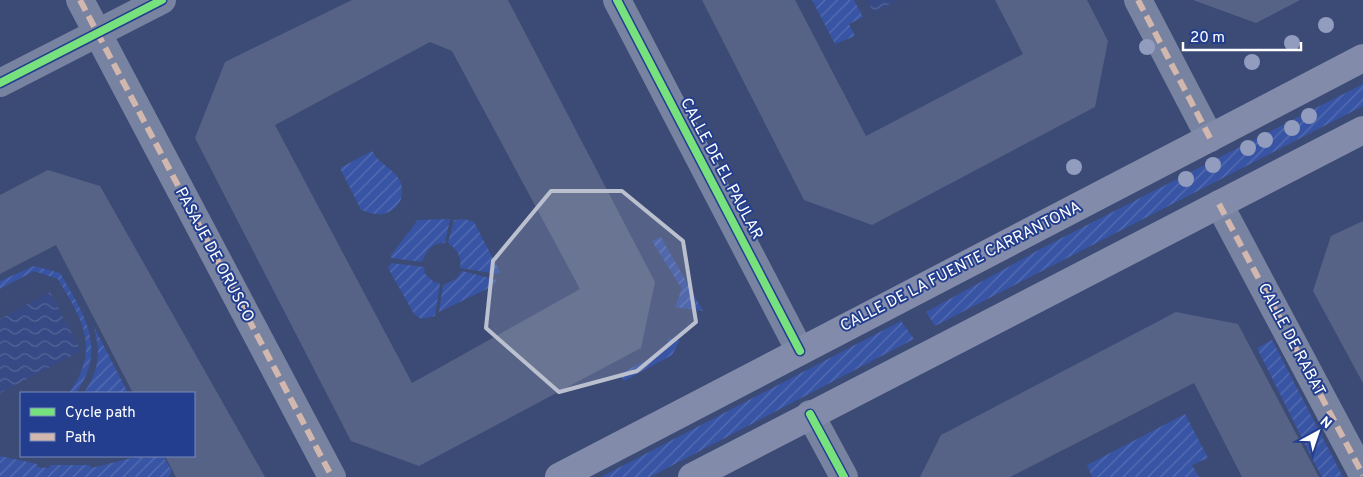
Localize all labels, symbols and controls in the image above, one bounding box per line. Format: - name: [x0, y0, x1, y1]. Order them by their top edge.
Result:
- scale bar: [1183, 20, 1300, 52]
- text: 20 m: [1190, 29, 1225, 48]
- street label: CALLE DE EL PAULAR: [675, 95, 767, 243]
- street label: PASAJE DE ORUSCO: [170, 184, 258, 326]
- street label: CALLE DE LA FUENTE CARRANTONA: [837, 197, 1085, 337]
- street label: CALLE DE RABAT: [1253, 280, 1329, 400]
- legend: [20, 392, 195, 457]
- text: Cycle path: [65, 404, 136, 423]
- north arrow: [1293, 407, 1343, 457]
- text: N: [1316, 413, 1335, 433]
- text: Path: [65, 429, 96, 448]

